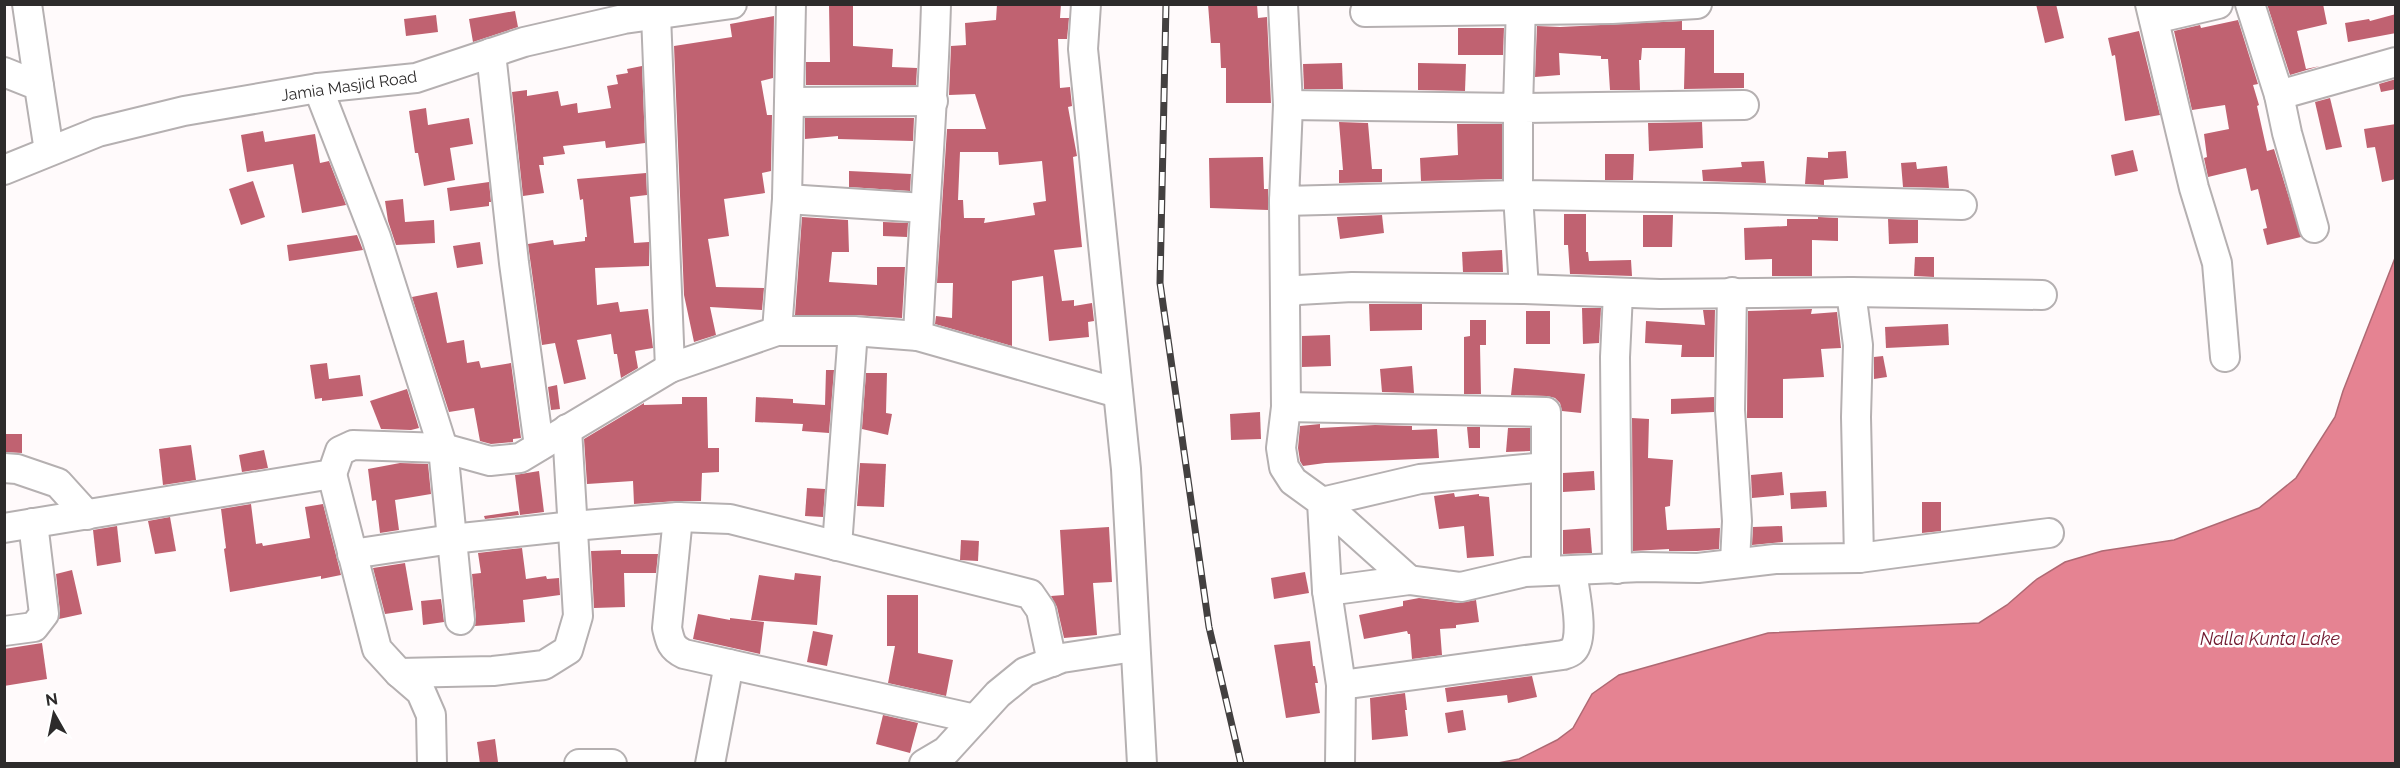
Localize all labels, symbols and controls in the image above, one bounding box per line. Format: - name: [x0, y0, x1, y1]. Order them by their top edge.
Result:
- street label: Jamia Masjid Road: [280, 67, 418, 105]
- water label: Nalla Kunta Lake: [2200, 628, 2340, 649]
- north arrow: [24, 684, 84, 744]
- text: N: [44, 689, 59, 710]

